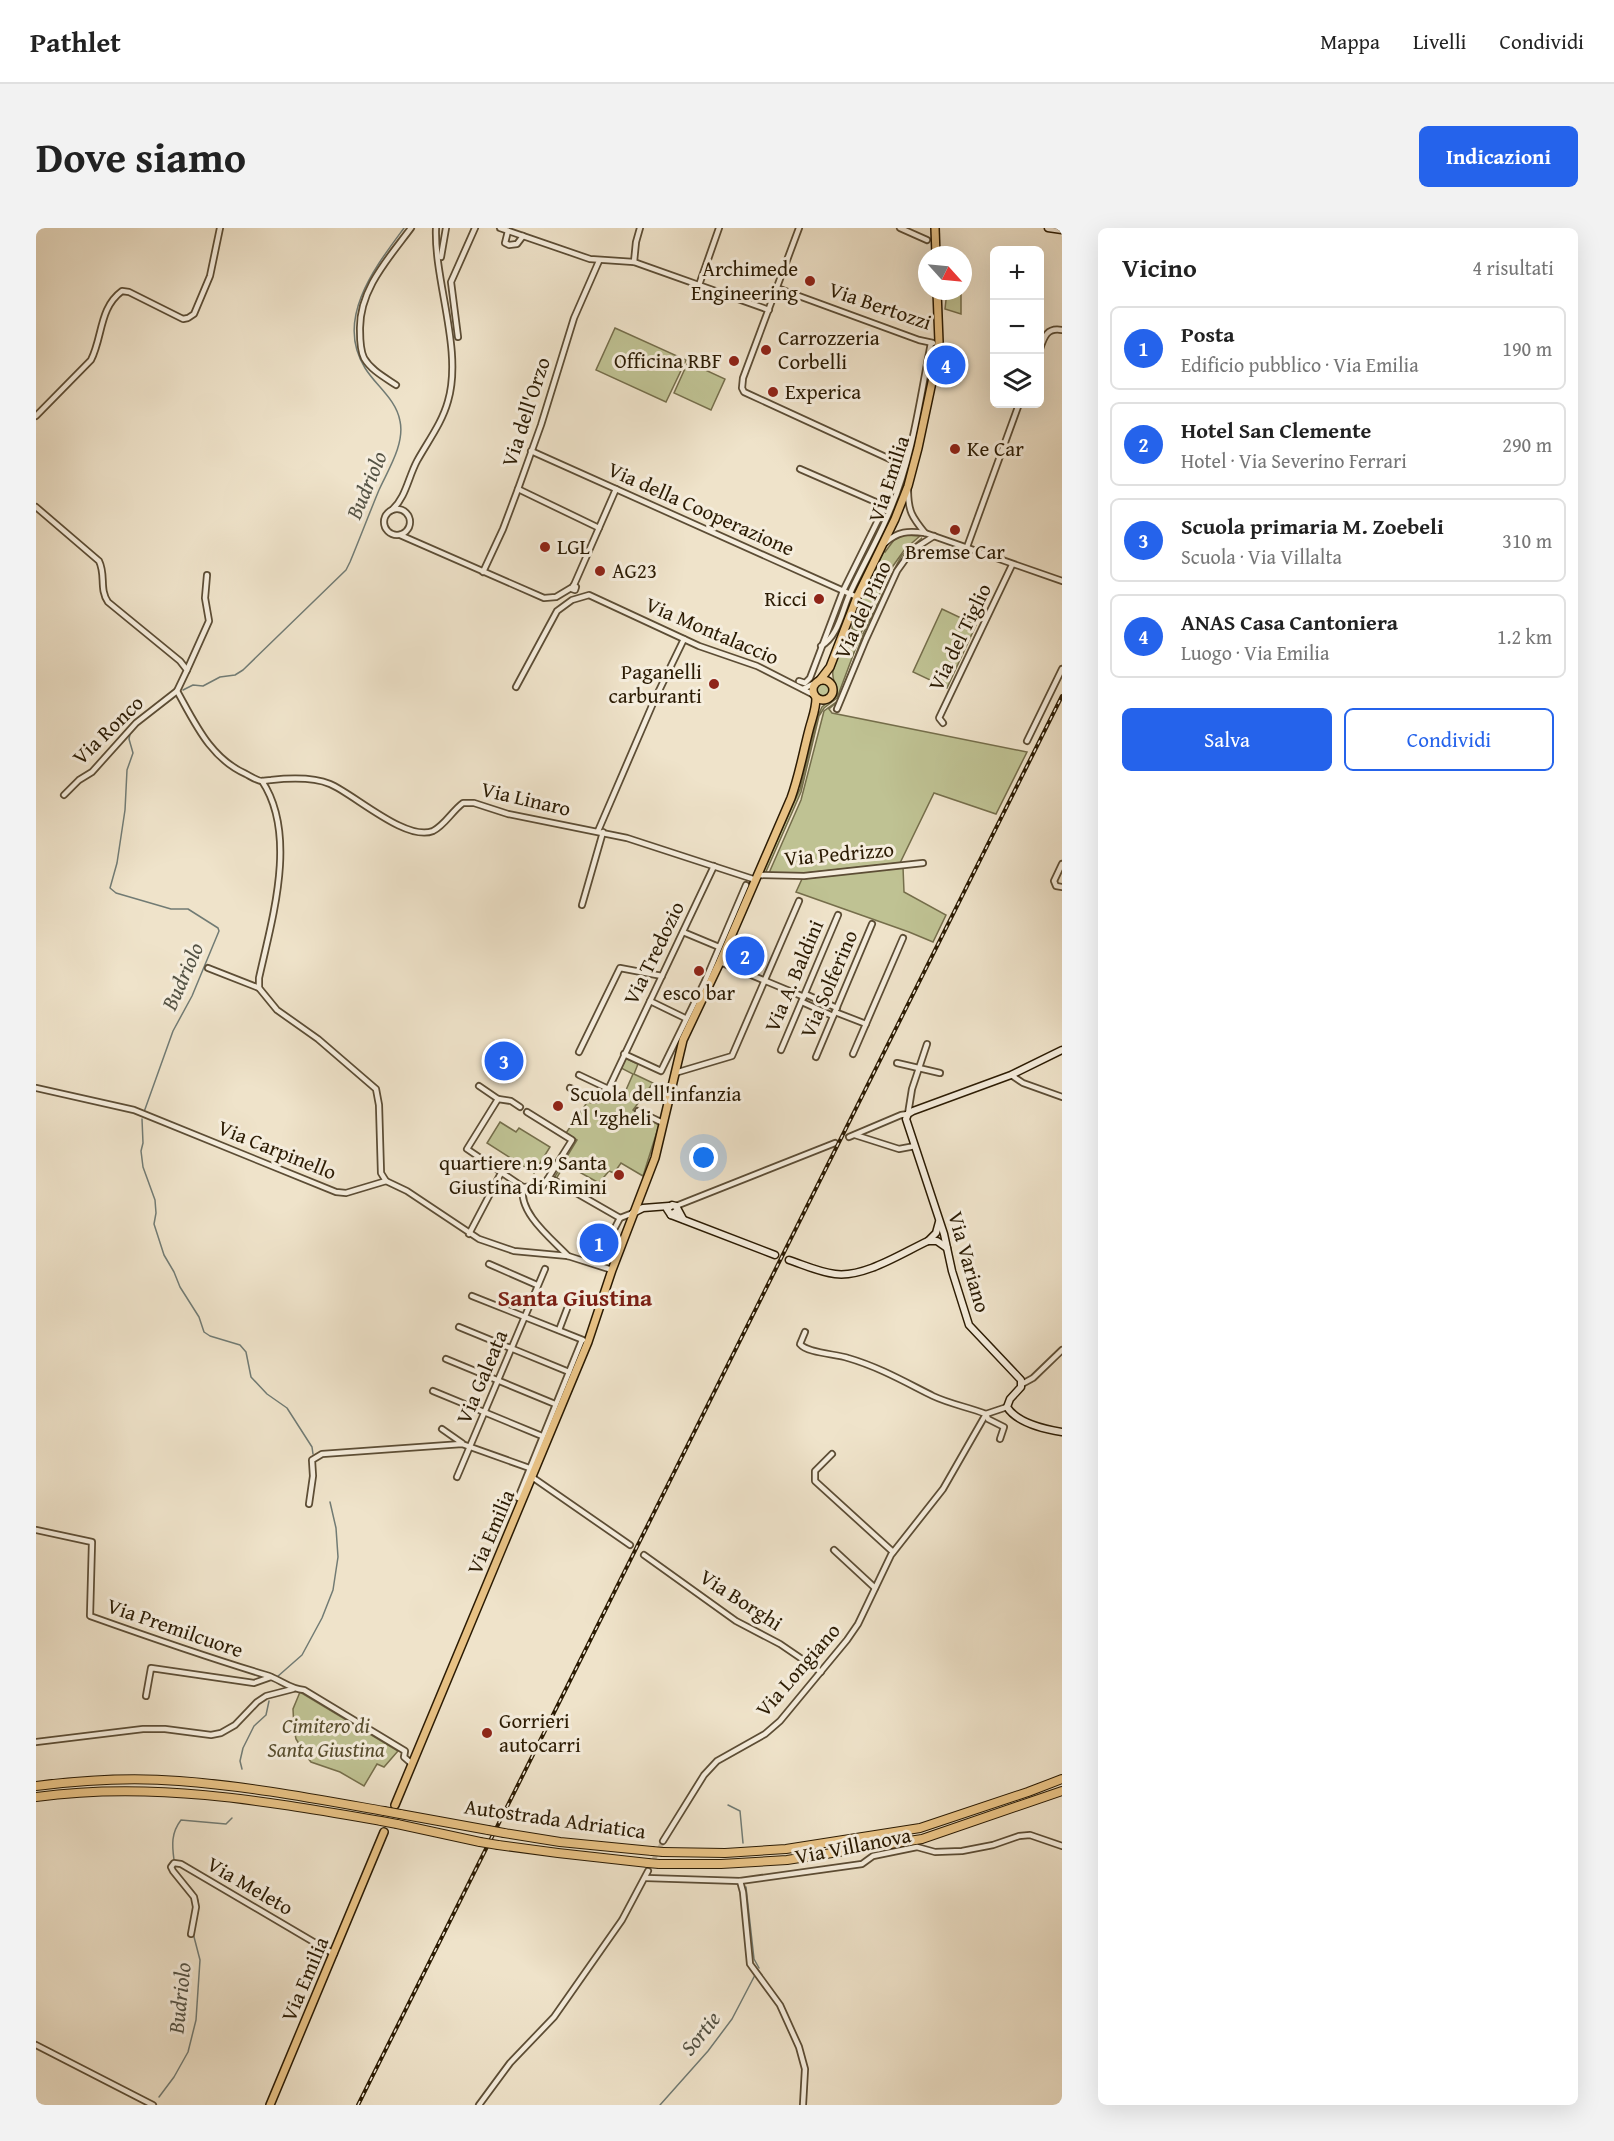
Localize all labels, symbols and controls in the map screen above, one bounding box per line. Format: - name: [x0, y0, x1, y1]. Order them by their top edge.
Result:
- text: Pathlet: [30, 21, 121, 62]
- text: Mappa: [1320, 26, 1380, 57]
- text: Livelli: [1413, 26, 1467, 57]
- text: Condividi: [1500, 26, 1584, 57]
- text: Dove siamo: [36, 126, 246, 187]
- button: Indicazioni: [1419, 126, 1578, 187]
- north arrow: [918, 246, 972, 300]
- map controls: [990, 246, 1044, 408]
- button: +: [990, 246, 1044, 300]
- text: Vicino: [1122, 248, 1197, 287]
- place label: Archimede Engineering: [691, 253, 799, 308]
- text: 4 risultati: [1473, 253, 1554, 282]
- street label: Via Bertozzi: [825, 273, 936, 338]
- marker: Archimede Engineering: [803, 274, 817, 288]
- button: −: [990, 300, 1044, 354]
- text: Posta: [1181, 318, 1235, 350]
- place label: Carrozzeria Corbelli: [778, 322, 880, 377]
- text: 1: [1138, 334, 1149, 363]
- text: 190 m: [1502, 334, 1552, 363]
- pin: 4: [926, 342, 966, 388]
- marker: Carrozzeria Corbelli: [759, 343, 773, 357]
- place label: Officina RBF: [614, 345, 722, 376]
- text: Edificio pubblico · Via Emilia: [1181, 350, 1419, 379]
- street label: Via dell'Orzo: [493, 353, 558, 471]
- marker: Officina RBF: [727, 354, 741, 368]
- button: layers: [990, 354, 1044, 408]
- place label: Experica: [785, 376, 861, 407]
- marker: Experica: [766, 385, 780, 399]
- text: Hotel San Clemente: [1181, 414, 1371, 446]
- text: 2: [1138, 430, 1149, 459]
- text: 290 m: [1502, 430, 1552, 459]
- street label: Via Emilia: [860, 431, 917, 526]
- place label: Ke Car: [967, 433, 1024, 464]
- marker: Ke Car: [948, 442, 962, 456]
- water label: Budriolo: [337, 446, 395, 525]
- text: Hotel · Via Severino Ferrari: [1181, 446, 1407, 475]
- street label: Via della Cooperazione: [603, 453, 800, 564]
- text: Scuola primaria M. Zoebeli: [1181, 510, 1444, 542]
- marker: Bremse Car: [948, 523, 962, 537]
- text: 3: [1138, 526, 1149, 555]
- text: 310 m: [1502, 526, 1552, 555]
- place label: LGL: [557, 531, 590, 562]
- place label: Bremse Car: [905, 536, 1005, 567]
- marker: LGL: [538, 540, 552, 554]
- text: Scuola · Via Villalta: [1181, 542, 1342, 571]
- place label: AG23: [612, 555, 657, 586]
- street label: Via del Pino: [826, 555, 899, 664]
- marker: AG23: [593, 564, 607, 578]
- street label: Via del Tiglio: [920, 578, 999, 696]
- place label: Ricci: [764, 583, 807, 614]
- street label: Via Montalaccio: [641, 588, 784, 673]
- marker: Ricci: [812, 592, 826, 606]
- text: ANAS Casa Cantoniera: [1181, 606, 1398, 638]
- text: 4: [1138, 622, 1149, 651]
- text: 1.2 km: [1497, 622, 1552, 651]
- text: Luogo · Via Emilia: [1181, 638, 1329, 667]
- place label: Paganelli carburanti: [608, 656, 702, 711]
- marker: Paganelli carburanti: [707, 677, 721, 691]
- street label: Via Ronco: [65, 688, 150, 772]
- button: Salva: [1122, 708, 1332, 771]
- button: Condividi: [1344, 708, 1554, 771]
- street label: Via Linaro: [478, 773, 574, 824]
- street label: Via Pedrizzo: [783, 833, 895, 874]
- street label: Via Tredozio: [615, 896, 692, 1010]
- street label: Via A. Baldini: [756, 915, 831, 1037]
- street label: Via Solferino: [792, 925, 865, 1043]
- pin: 2: [726, 934, 764, 978]
- water label: Budriolo: [153, 937, 211, 1016]
- marker: esco bar: [692, 964, 706, 978]
- place label: esco bar: [663, 977, 735, 1008]
- pin: 3: [484, 1038, 524, 1084]
- place label: Scuola dell'infanzia Al 'zgheli: [570, 1078, 742, 1133]
- marker: Scuola dell'infanzia Al 'zgheli: [551, 1099, 565, 1113]
- street label: Via Carpinello: [213, 1112, 341, 1187]
- your location: [689, 1143, 718, 1172]
- place label: quartiere n.9 Santa Giustina di Rimini: [439, 1147, 607, 1202]
- marker: quartiere n.9 Santa Giustina di Rimini: [612, 1168, 626, 1182]
- street label: Via Variano: [940, 1208, 999, 1316]
- pin: 1: [580, 1220, 618, 1266]
- district label: Santa Giustina: [498, 1280, 653, 1315]
- street label: Via Galeata: [448, 1325, 515, 1429]
- street label: Via Emilia: [459, 1484, 522, 1579]
- street label: Via Borghi: [694, 1561, 789, 1638]
- street label: Via Premilcuore: [103, 1590, 248, 1665]
- street label: Via Longiano: [748, 1616, 847, 1724]
- place label: Gorrieri autocarri: [499, 1705, 581, 1760]
- park label: Cimitero di Santa Giustina: [267, 1710, 385, 1765]
- marker: Gorrieri autocarri: [480, 1726, 494, 1740]
- street label: Autostrada Adriatica: [462, 1790, 648, 1847]
- street label: Via Villanova: [792, 1819, 914, 1872]
- street label: Via Meleto: [201, 1848, 299, 1923]
- street label: Via Emilia: [273, 1931, 336, 2026]
- water label: Budriolo: [159, 1961, 199, 2036]
- water label: Sortie: [672, 2004, 728, 2062]

